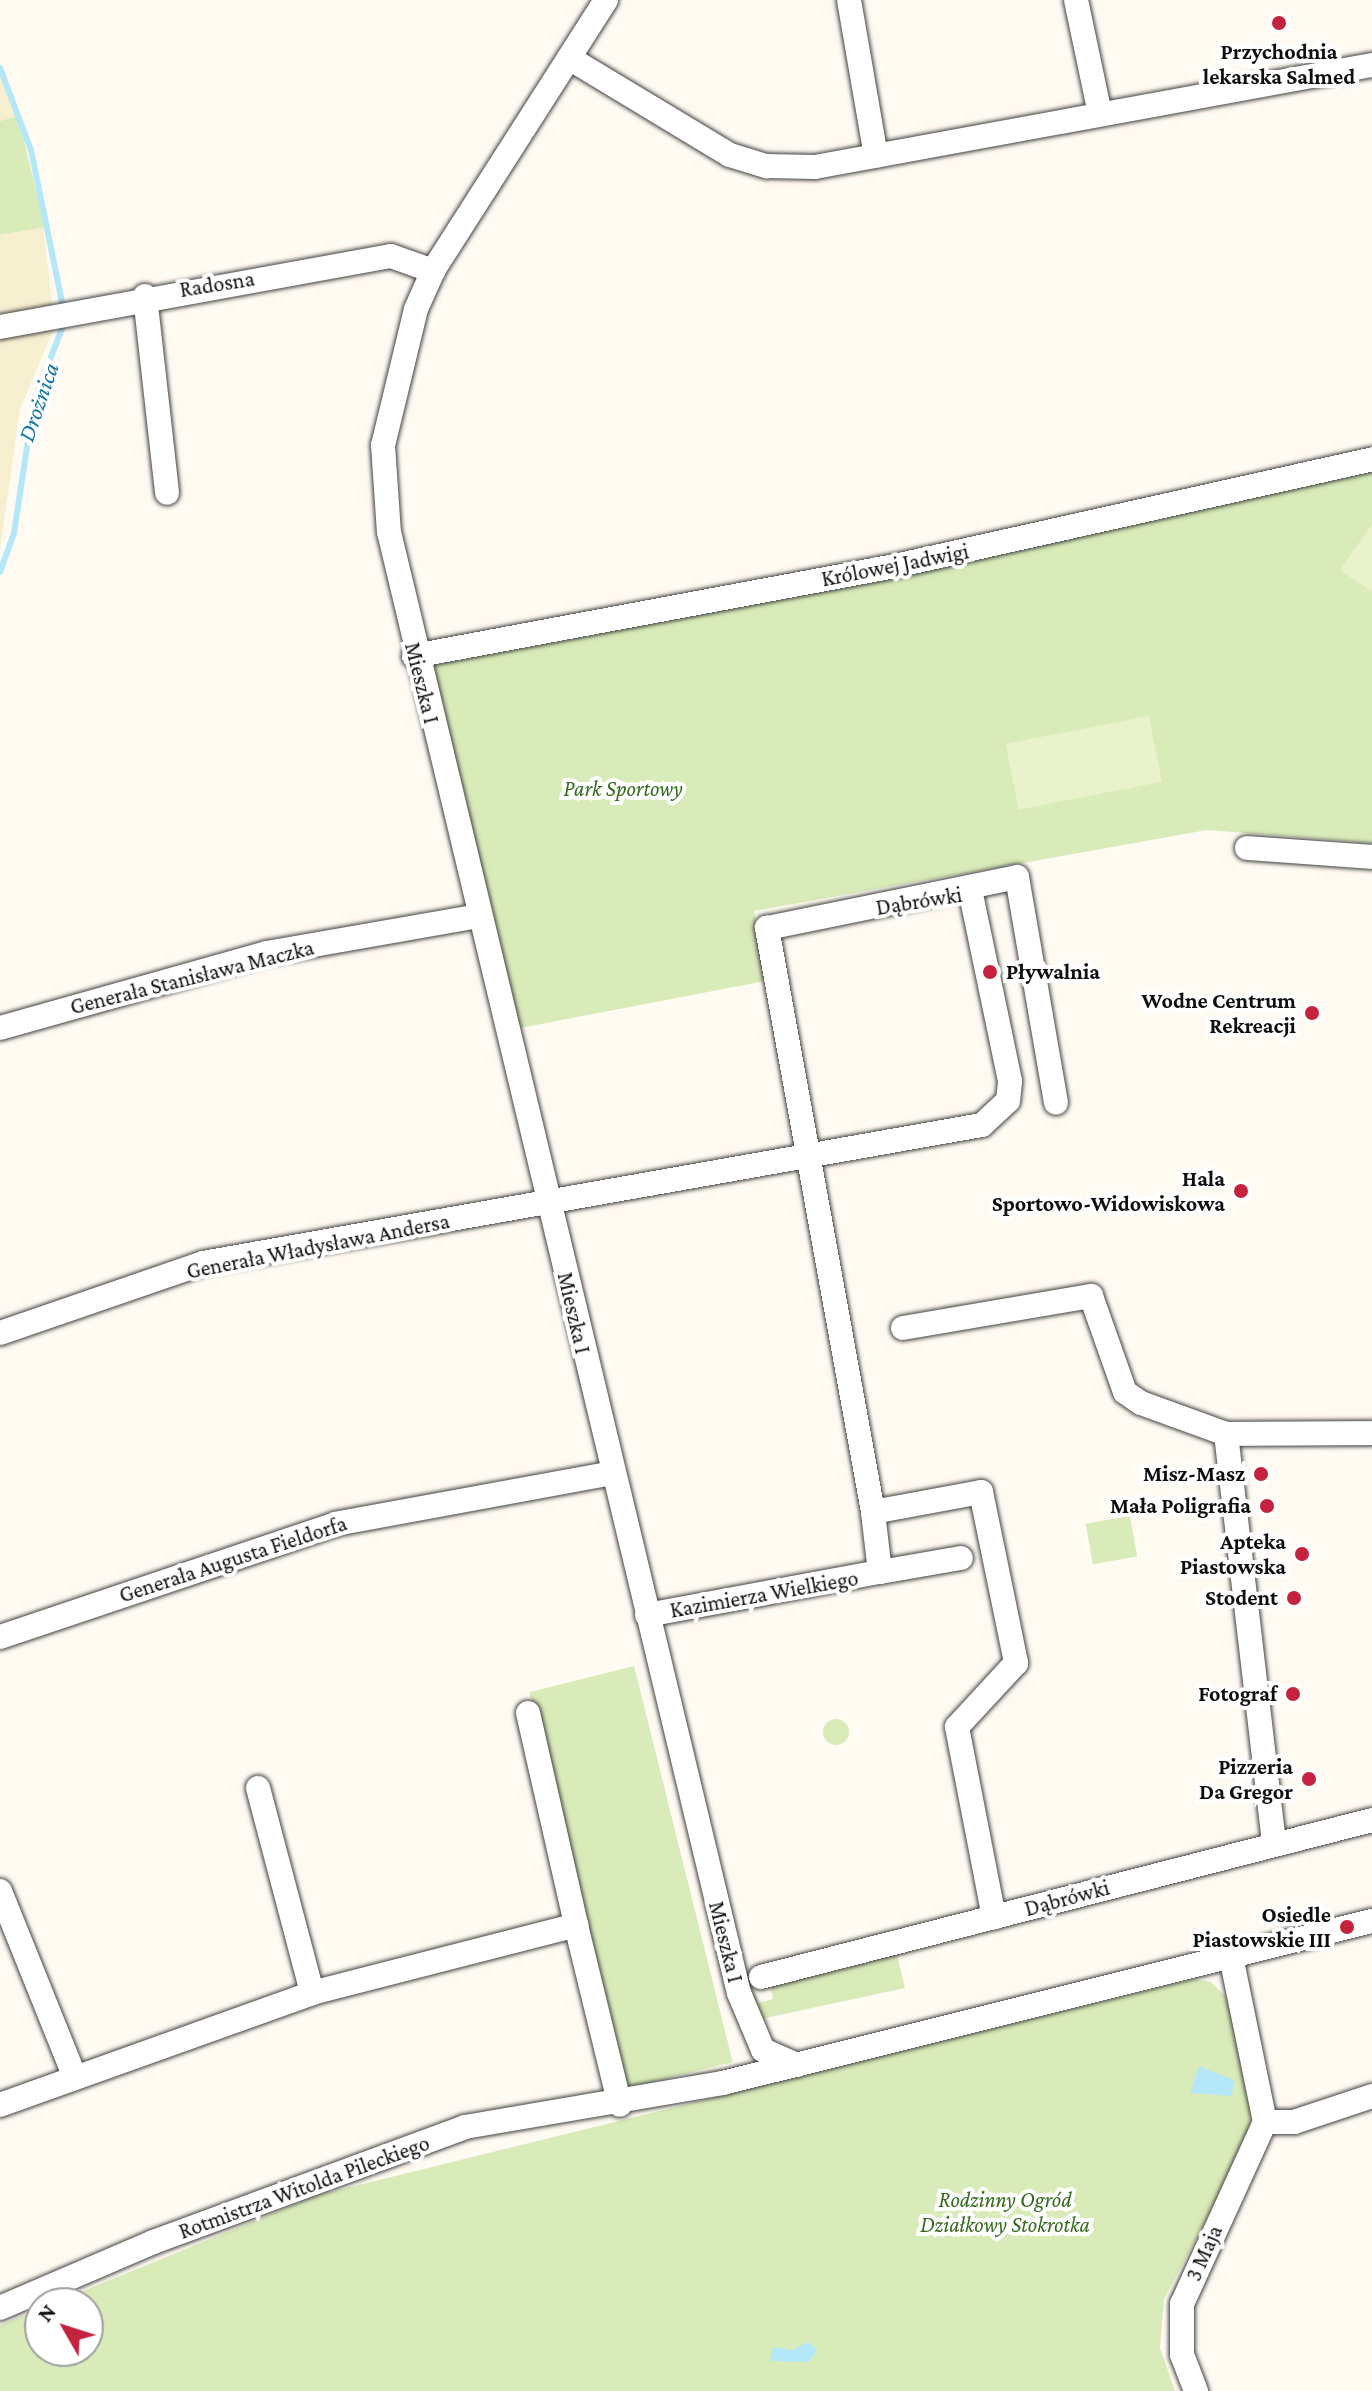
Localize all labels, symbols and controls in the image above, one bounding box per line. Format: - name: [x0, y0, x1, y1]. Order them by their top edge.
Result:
- marker: Przychodnia lekarska Salmed: [1268, 12, 1290, 34]
- place label: Przychodnia lekarska Salmed: [1203, 38, 1355, 90]
- street label: Radosna: [178, 265, 256, 303]
- water label: Drożnica: [11, 359, 65, 445]
- street label: Królowej Jadwigi: [819, 538, 971, 592]
- street label: Mieszka I: [399, 640, 445, 726]
- park label: Park Sportowy: [563, 776, 683, 802]
- street label: Dąbrówki: [874, 881, 964, 921]
- street label: Generała Stanisława Maczka: [67, 934, 317, 1020]
- place label: Pływalnia: [1006, 959, 1100, 985]
- marker: Pływalnia: [981, 963, 999, 981]
- place label: Wodne Centrum Rekreacji: [1142, 987, 1296, 1038]
- marker: Wodne Centrum Rekreacji: [1303, 1004, 1321, 1022]
- place label: Hala Sportowo-Widowiskowa: [992, 1165, 1225, 1216]
- marker: Hala Sportowo-Widowiskowa: [1232, 1182, 1250, 1200]
- street label: Generała Władysława Andersa: [184, 1208, 452, 1284]
- street label: Mieszka I: [552, 1270, 596, 1356]
- place label: Misz-Masz: [1143, 1461, 1245, 1487]
- marker: Misz-Masz: [1252, 1465, 1270, 1483]
- place label: Mała Poligrafia: [1110, 1493, 1251, 1519]
- marker: Mała Poligrafia: [1258, 1497, 1276, 1515]
- street label: Generała Augusta Fieldorfa: [116, 1510, 350, 1608]
- place label: Apteka Piastowska: [1180, 1528, 1286, 1580]
- marker: Apteka Piastowska: [1293, 1545, 1311, 1563]
- street label: Kazimierza Wielkiego: [668, 1564, 860, 1624]
- place label: Stodent: [1205, 1585, 1278, 1611]
- marker: Stodent: [1285, 1589, 1303, 1607]
- place label: Fotograf: [1198, 1681, 1277, 1707]
- marker: Fotograf: [1284, 1685, 1302, 1703]
- place label: Pizzeria Da Gregor: [1199, 1753, 1293, 1804]
- marker: Pizzeria Da Gregor: [1300, 1770, 1318, 1788]
- street label: Dąbrówki: [1022, 1874, 1112, 1922]
- street label: Mieszka I: [703, 1899, 749, 1985]
- place label: Osiedle Piastowskie III: [1192, 1901, 1331, 1952]
- marker: Osiedle Piastowskie III: [1338, 1918, 1356, 1936]
- street label: Rotmistrza Witolda Pileckiego: [175, 2129, 433, 2245]
- park label: Rodzinny Ogród Działkowy Stokrotka: [920, 2186, 1090, 2238]
- street label: 3 Maja: [1180, 2221, 1228, 2285]
- north arrow: [24, 2287, 104, 2367]
- text: N: [32, 2299, 61, 2327]

